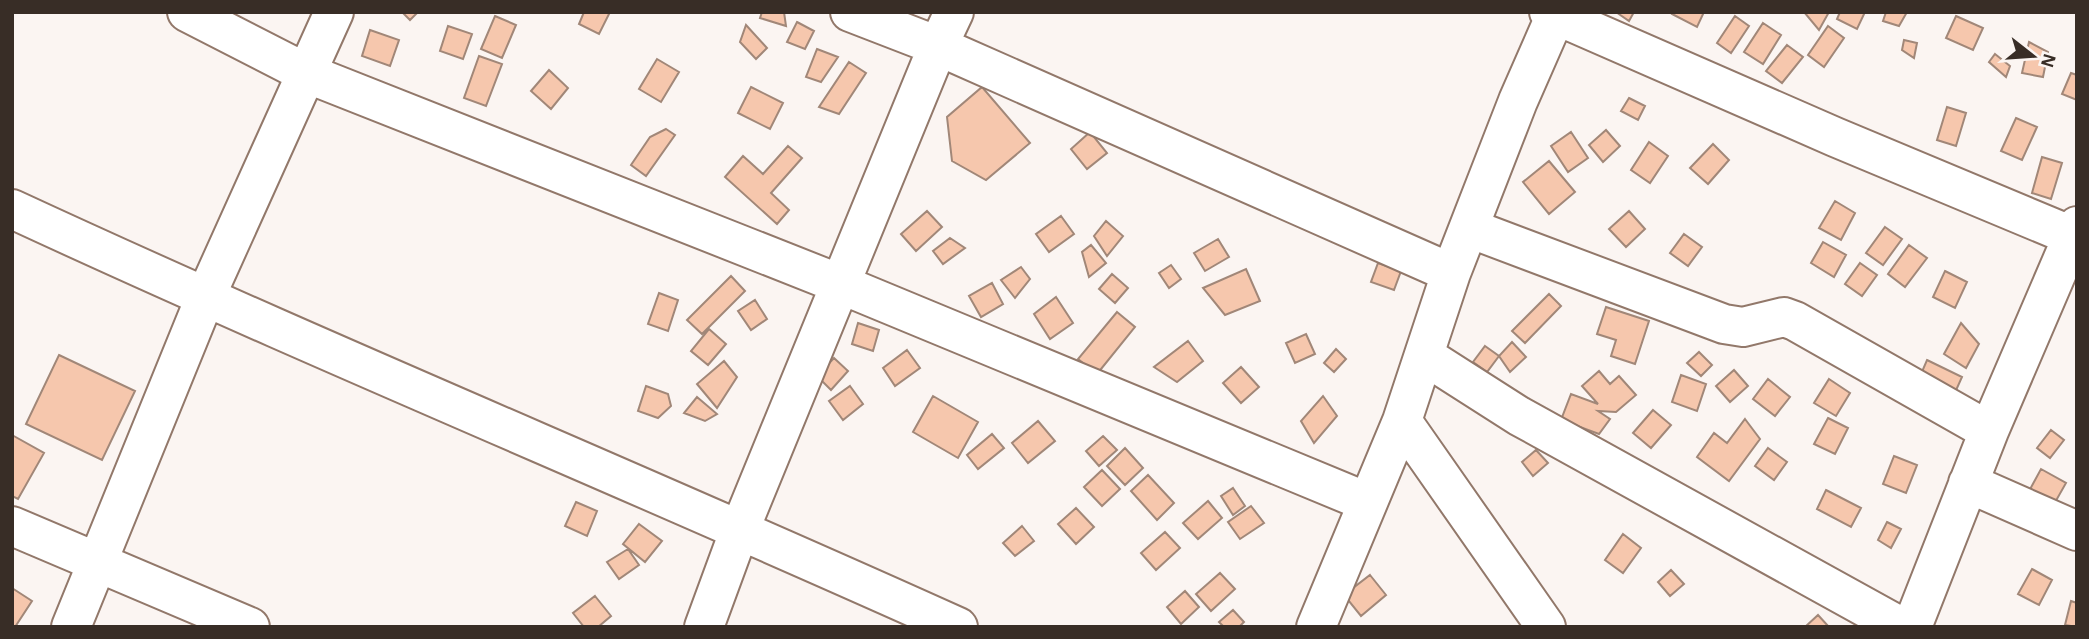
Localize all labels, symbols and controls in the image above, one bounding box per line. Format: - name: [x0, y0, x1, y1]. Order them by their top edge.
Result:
- north arrow: [1998, 21, 2068, 91]
- text: N: [2037, 51, 2059, 70]

